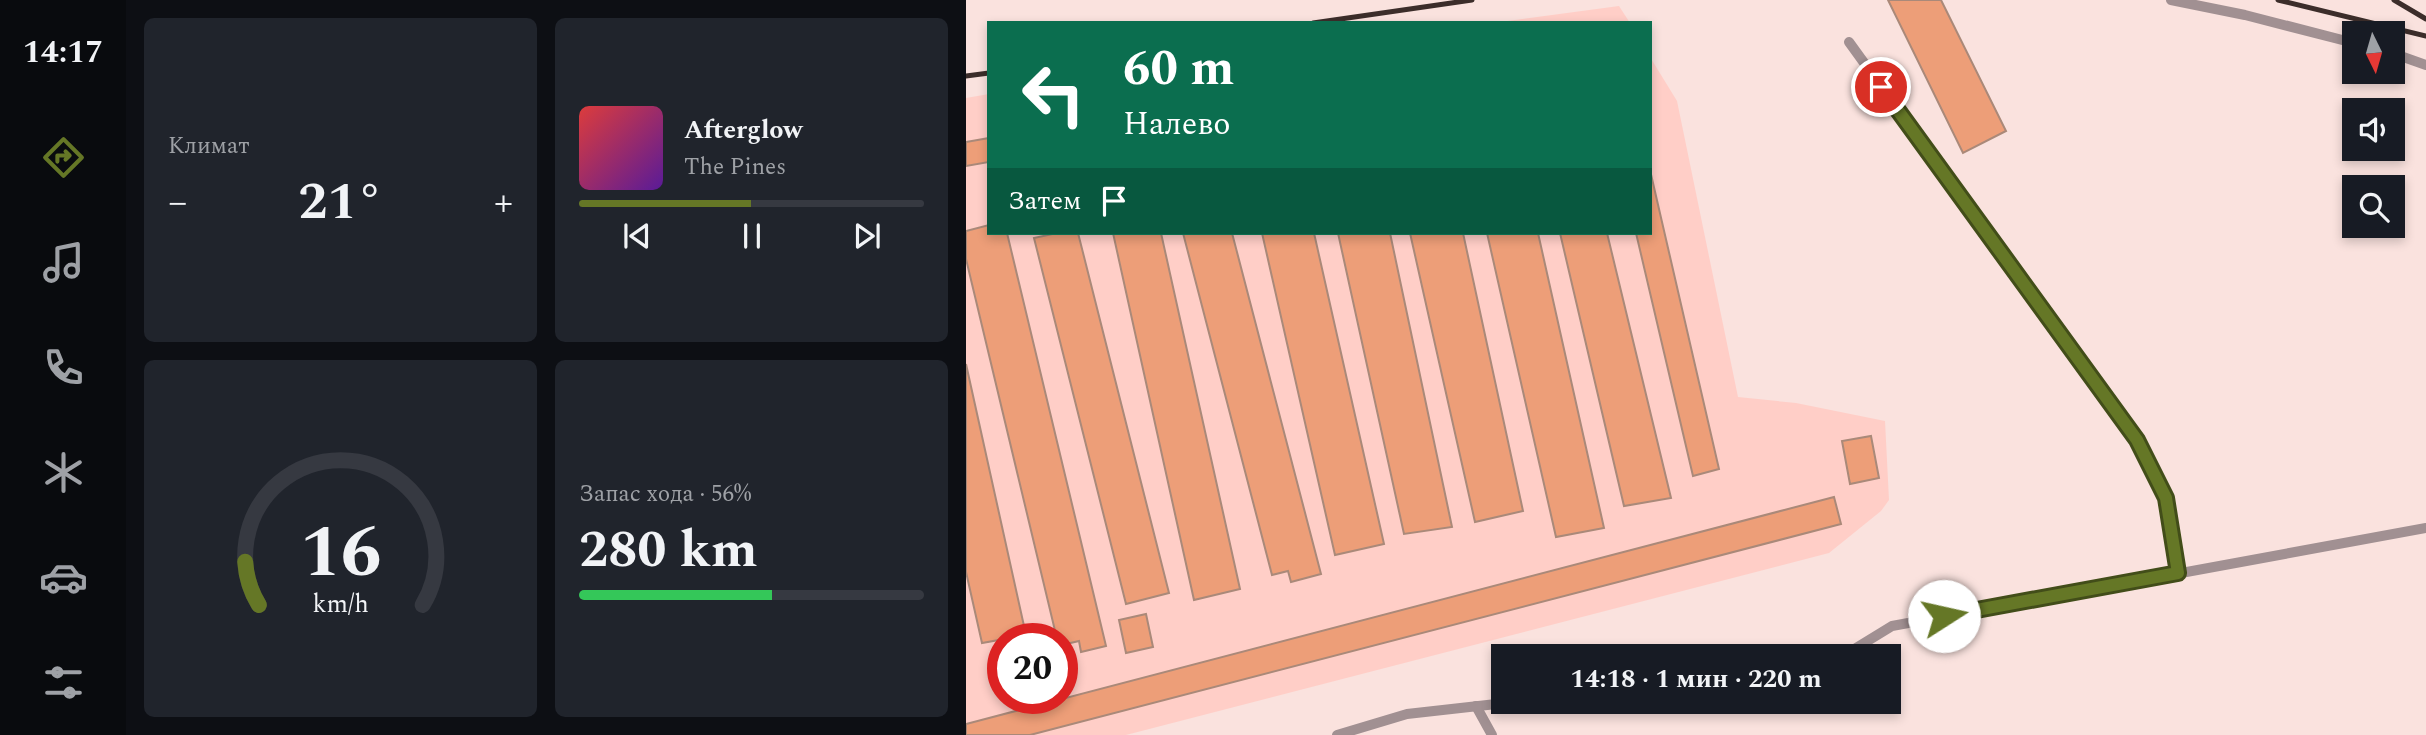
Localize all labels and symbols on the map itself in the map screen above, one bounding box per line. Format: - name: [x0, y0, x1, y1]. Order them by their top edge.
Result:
- north arrow: [2342, 21, 2404, 84]
- pin: [1851, 57, 1911, 117]
- position arrow: [1907, 579, 1981, 653]
- speed limit sign: 20: [987, 623, 1078, 714]

